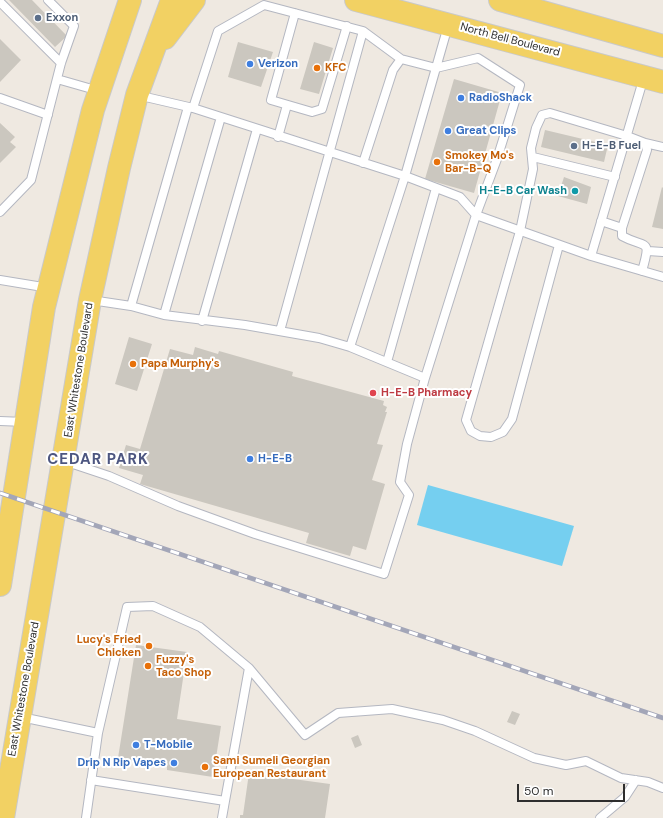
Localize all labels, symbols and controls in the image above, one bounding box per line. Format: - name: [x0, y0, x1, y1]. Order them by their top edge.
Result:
- place label: Exxon: [46, 11, 78, 25]
- marker: Exxon: [33, 13, 43, 23]
- street label: North Bell Boulevard: [459, 20, 561, 60]
- place label: Verizon: [258, 57, 298, 71]
- marker: Verizon: [245, 59, 255, 69]
- place label: KFC: [325, 61, 346, 75]
- marker: KFC: [312, 63, 322, 73]
- place label: RadioShack: [469, 91, 532, 105]
- marker: RadioShack: [456, 93, 466, 103]
- place label: Great Clips: [456, 124, 516, 138]
- marker: Great Clips: [443, 126, 453, 136]
- place label: H-E-B Fuel: [582, 139, 641, 153]
- marker: H-E-B Fuel: [569, 141, 579, 151]
- place label: Smokey Mo's Bar-B-Q: [445, 149, 514, 175]
- marker: Smokey Mo's Bar-B-Q: [432, 157, 442, 167]
- place label: H-E-B Car Wash: [479, 184, 567, 198]
- marker: H-E-B Car Wash: [570, 186, 580, 196]
- street label: East Whitestone Boulevard: [62, 302, 96, 438]
- place label: Papa Murphy's: [141, 357, 220, 371]
- marker: Papa Murphy's: [128, 359, 138, 369]
- place label: H-E-B Pharmacy: [381, 386, 472, 400]
- marker: H-E-B Pharmacy: [368, 388, 378, 398]
- district label: CEDAR PARK: [47, 451, 149, 469]
- place label: H-E-B: [258, 452, 292, 466]
- marker: H-E-B: [245, 454, 255, 464]
- street label: East Whitestone Boulevard: [6, 621, 42, 757]
- place label: Lucy's Fried Chicken: [77, 633, 141, 659]
- marker: Lucy's Fried Chicken: [144, 641, 154, 651]
- place label: Fuzzy's Taco Shop: [156, 653, 211, 679]
- marker: Fuzzy's Taco Shop: [143, 661, 153, 671]
- place label: T-Mobile: [144, 738, 193, 752]
- marker: T-Mobile: [131, 740, 141, 750]
- place label: Sami Sumeli Georgian European Restaurant: [213, 754, 330, 780]
- place label: Drip N Rip Vapes: [77, 756, 166, 770]
- marker: Drip N Rip Vapes: [169, 758, 179, 768]
- marker: Sami Sumeli Georgian European Restaurant: [200, 762, 210, 772]
- scale bar: [519, 776, 627, 802]
- text: 50 m: [524, 783, 553, 799]

